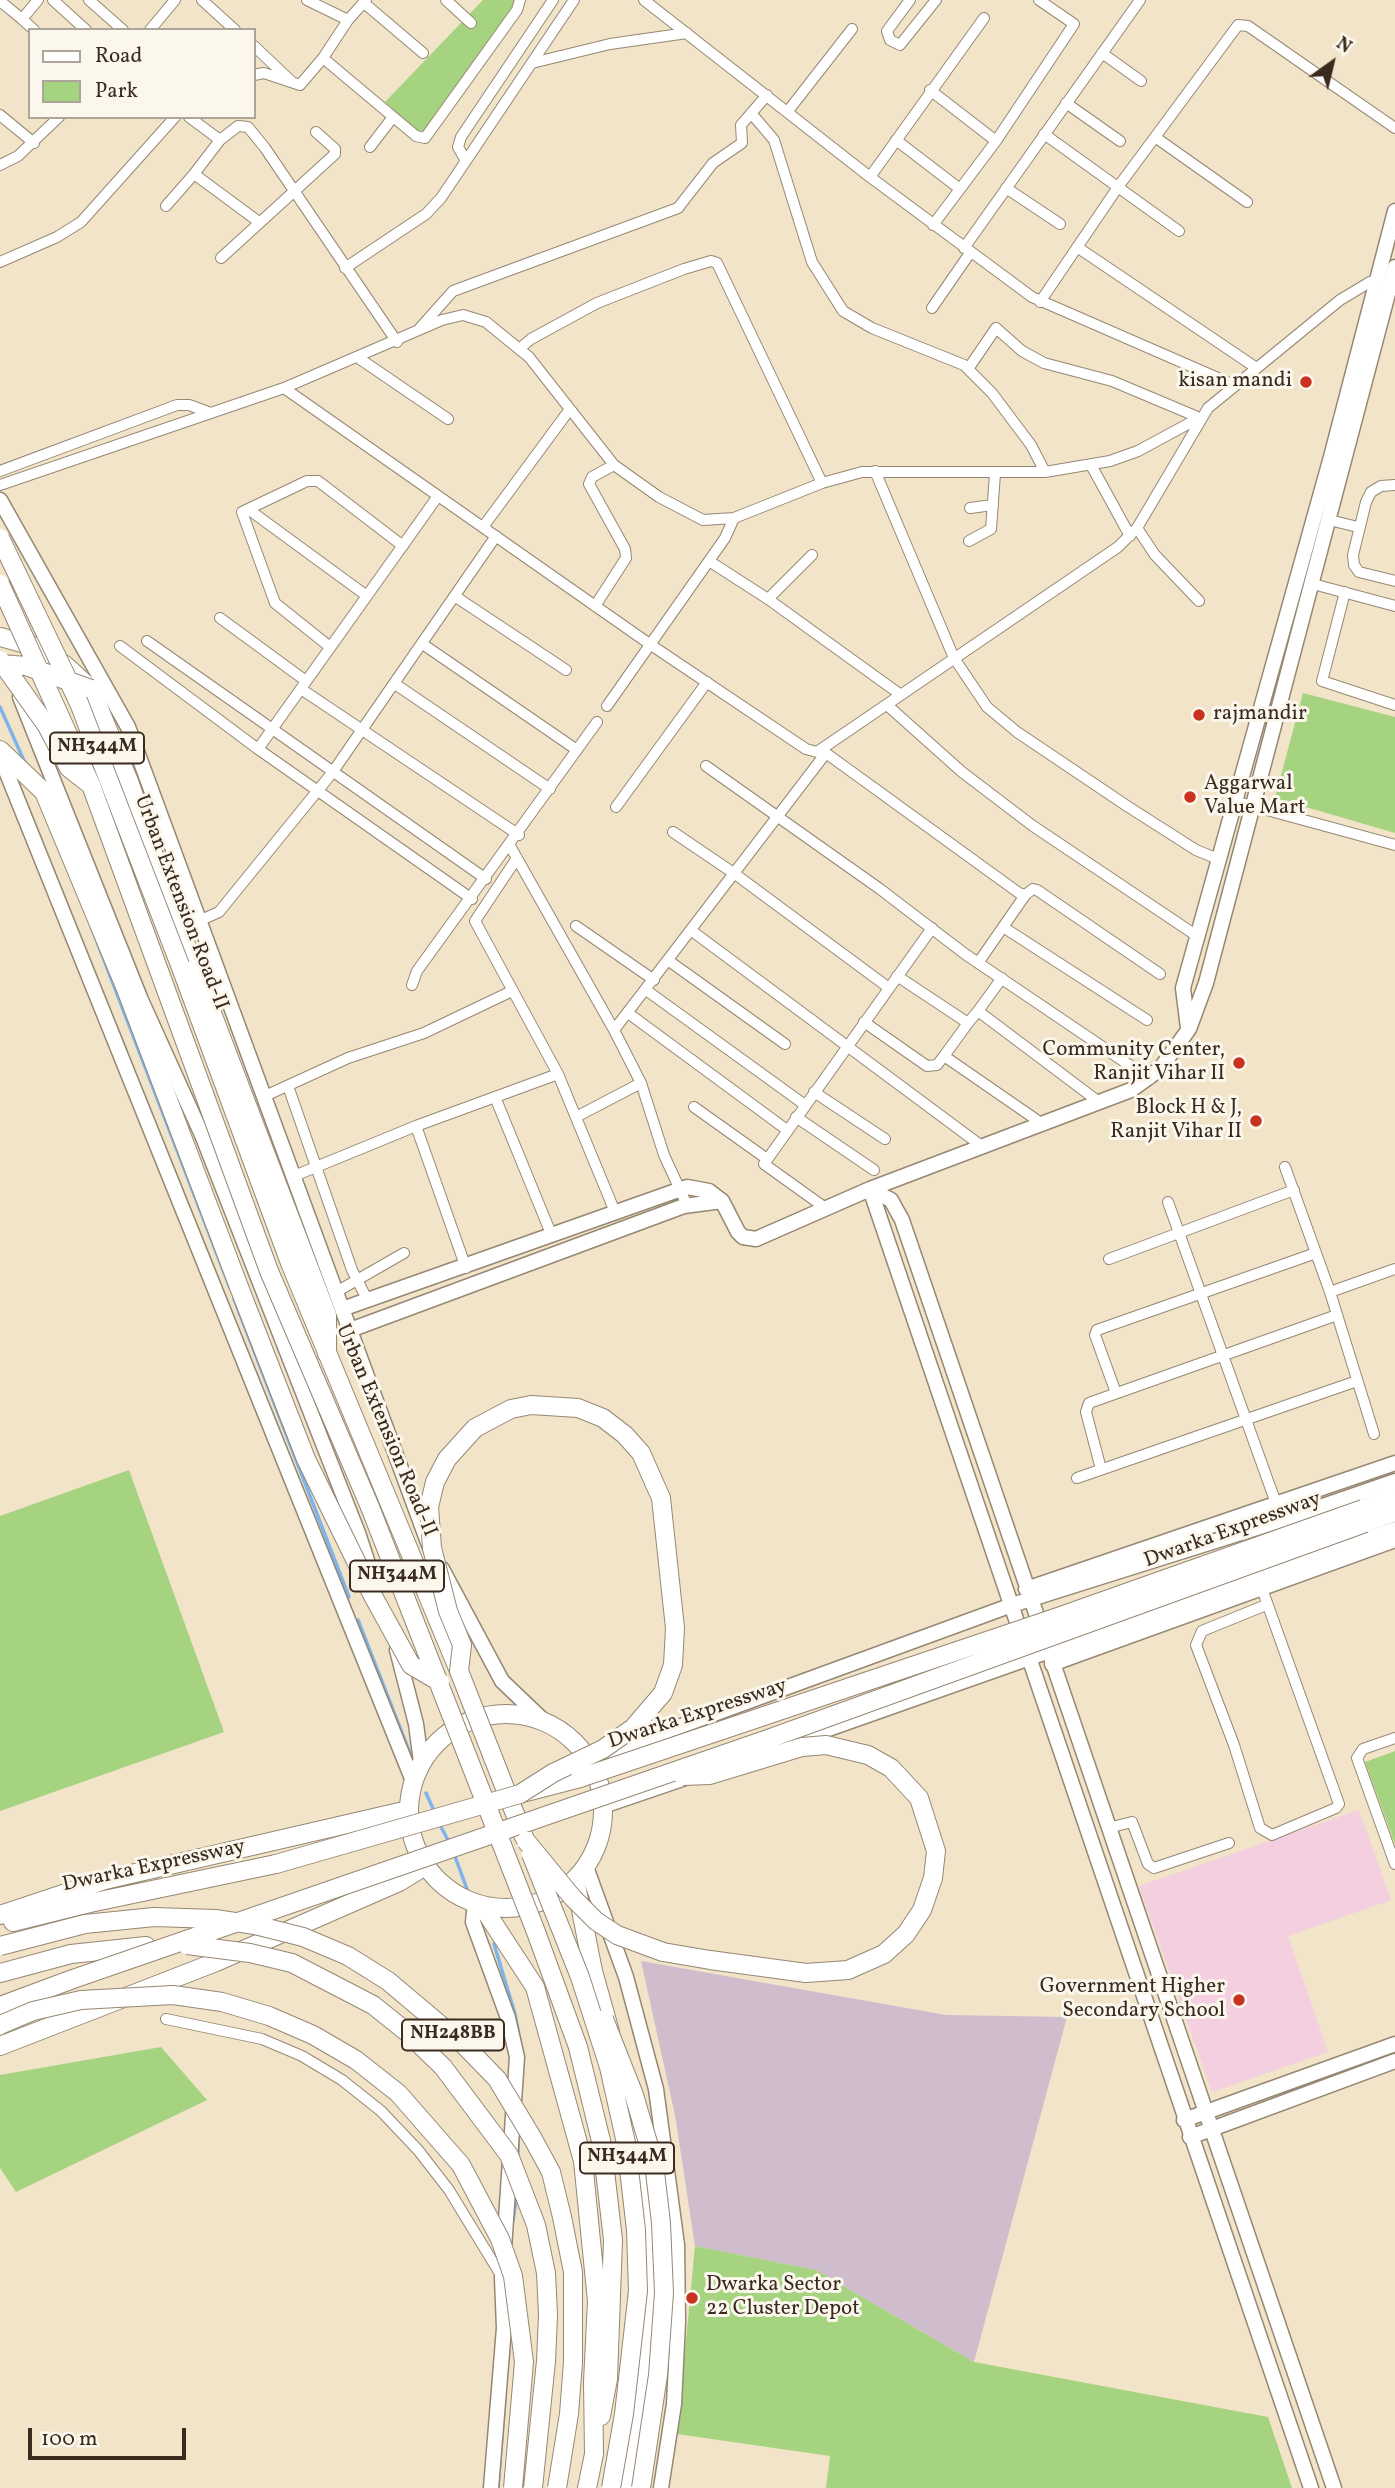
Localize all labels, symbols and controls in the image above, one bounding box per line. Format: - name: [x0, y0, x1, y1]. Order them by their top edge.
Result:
- legend: [28, 28, 256, 119]
- north arrow: [1297, 28, 1367, 98]
- text: N: [1331, 31, 1357, 60]
- text: Road: [95, 42, 142, 71]
- text: Park: [95, 77, 138, 106]
- place label: kisan mandi: [1178, 369, 1292, 395]
- marker: kisan mandi: [1298, 374, 1314, 390]
- place label: rajmandir: [1213, 702, 1307, 728]
- marker: rajmandir: [1191, 707, 1207, 723]
- road number: NH344M: [50, 733, 144, 764]
- place label: Aggarwal Value Mart: [1204, 772, 1305, 822]
- marker: Aggarwal Value Mart: [1182, 789, 1198, 805]
- street label: Urban Extension Road-II: [127, 792, 233, 1014]
- place label: Community Center, Ranjit Vihar II: [1043, 1038, 1225, 1088]
- marker: Community Center, Ranjit Vihar II: [1231, 1055, 1247, 1071]
- place label: Block H & J, Ranjit Vihar II: [1110, 1096, 1242, 1146]
- marker: Block H & J, Ranjit Vihar II: [1248, 1113, 1264, 1129]
- street label: Urban Extension Road-II: [329, 1321, 441, 1541]
- street label: Dwarka Expressway: [1141, 1487, 1325, 1575]
- road number: NH344M: [350, 1560, 444, 1592]
- street label: Dwarka Expressway: [606, 1674, 790, 1756]
- street label: Dwarka Expressway: [60, 1835, 248, 1899]
- place label: Government Higher Secondary School: [1040, 1975, 1225, 2025]
- marker: Government Higher Secondary School: [1231, 1992, 1247, 2008]
- road number: NH248BB: [402, 2020, 504, 2050]
- road number: NH344M: [580, 2142, 674, 2174]
- place label: Dwarka Sector 22 Cluster Depot: [706, 2273, 860, 2323]
- marker: Dwarka Sector 22 Cluster Depot: [684, 2290, 700, 2306]
- scale bar: [32, 2414, 189, 2458]
- text: 100 m: [41, 2425, 98, 2454]

